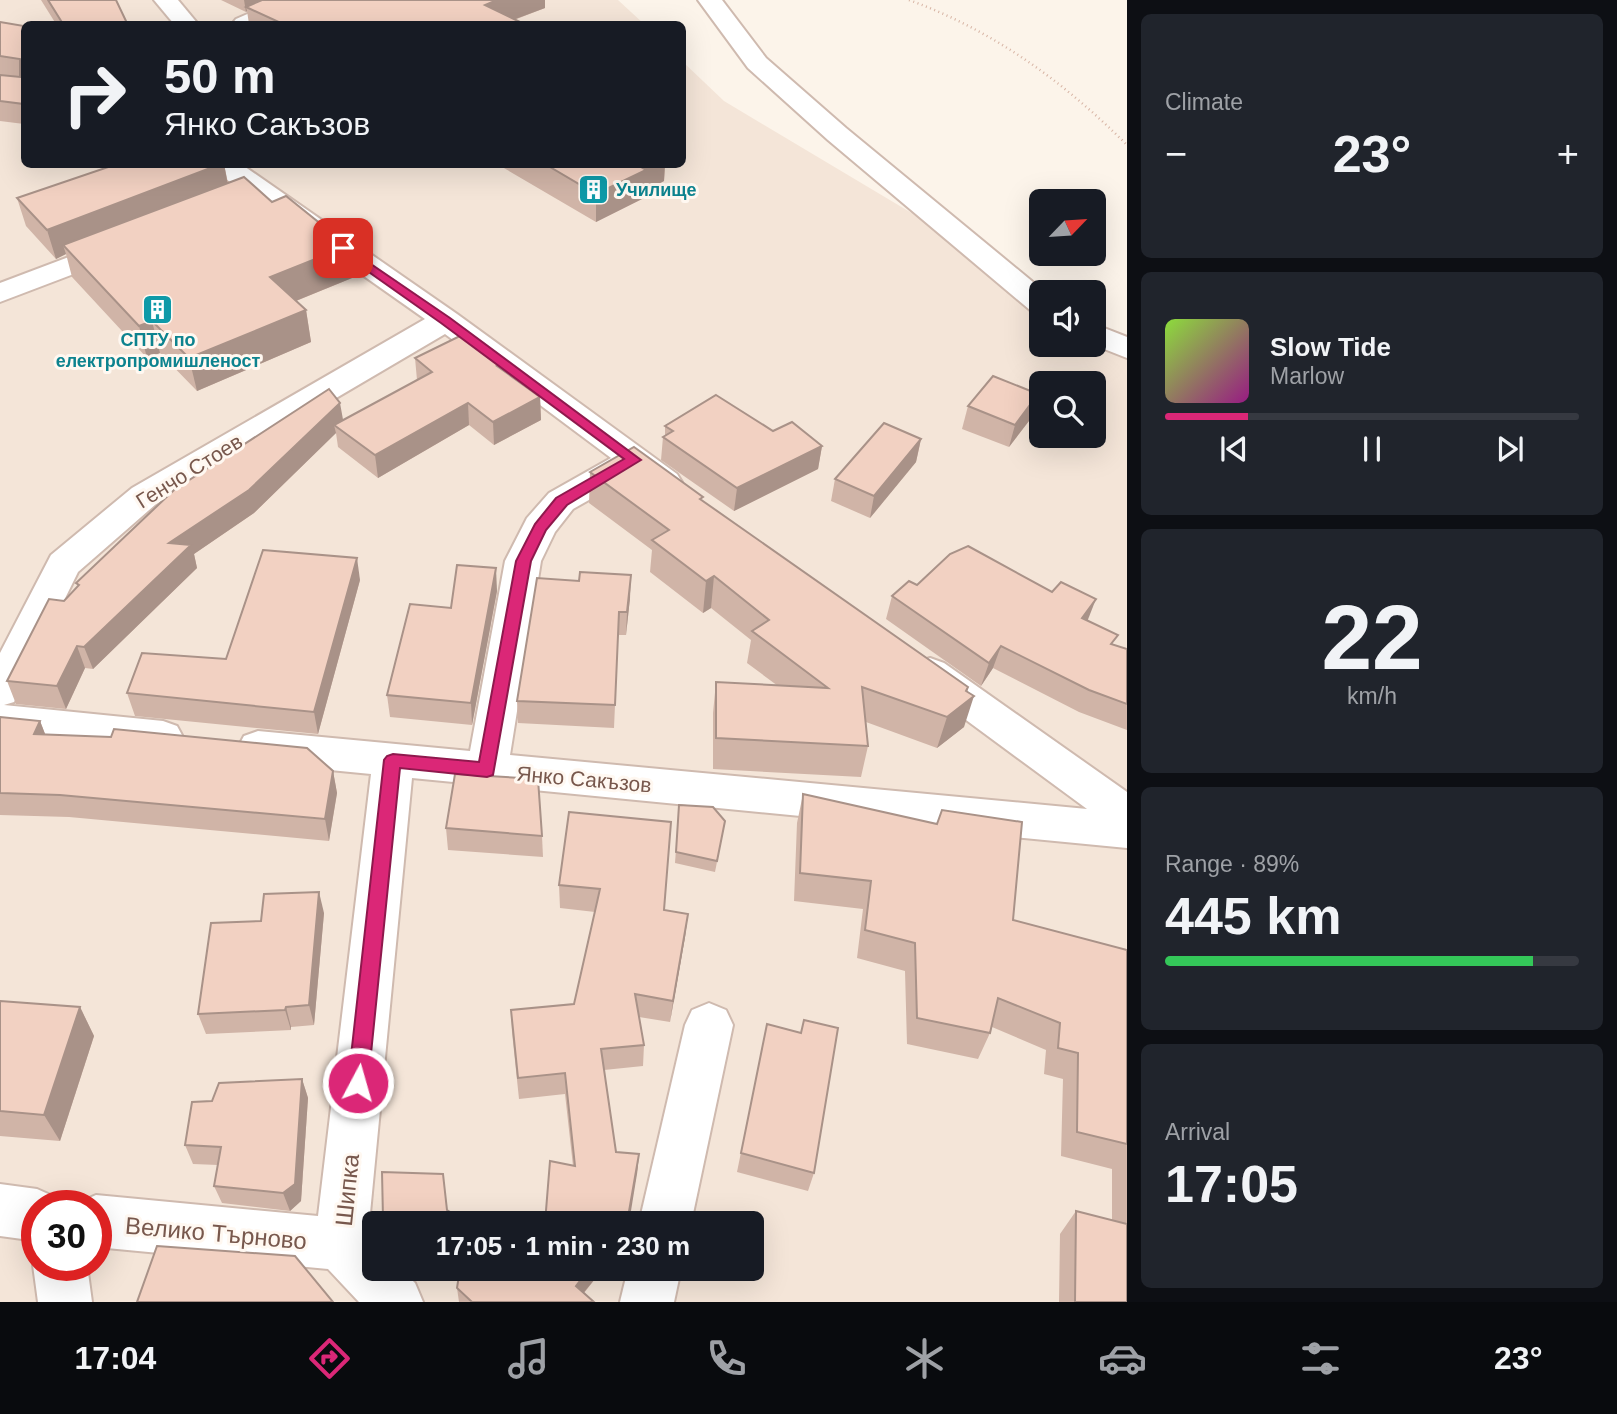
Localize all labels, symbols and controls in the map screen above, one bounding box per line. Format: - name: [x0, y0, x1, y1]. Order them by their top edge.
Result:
- icon: right: [49, 49, 140, 140]
- text: 50 m: [164, 49, 276, 103]
- text: Climate: [1165, 89, 1243, 115]
- text: Янко Сакъзов: [164, 106, 370, 142]
- text: 23°: [1333, 125, 1411, 183]
- text: −: [1165, 133, 1187, 175]
- text: +: [1557, 133, 1579, 175]
- building icon: Училище: [576, 173, 610, 207]
- place label: Училище: [616, 180, 696, 200]
- north arrow: [1029, 189, 1106, 266]
- map controls: [1029, 189, 1106, 448]
- pin: [313, 218, 373, 278]
- icon: arrive: [324, 229, 362, 267]
- button: sound: [1029, 280, 1106, 357]
- building icon: СПТУ по електропромишленост: [141, 293, 175, 327]
- place label: СПТУ по електропромишленост: [56, 330, 261, 371]
- text: Slow Tide: [1270, 332, 1391, 362]
- text: Marlow: [1270, 363, 1344, 389]
- button: search: [1029, 371, 1106, 448]
- street label: Генчо Стоев: [132, 429, 246, 513]
- icon: previous: [1215, 430, 1253, 468]
- icon: pause: [1353, 430, 1391, 468]
- icon: next: [1491, 430, 1529, 468]
- text: 22: [1321, 587, 1423, 688]
- text: km/h: [1347, 683, 1397, 709]
- street label: Янко Сакъзов: [516, 762, 652, 796]
- text: Range · 89%: [1165, 851, 1299, 877]
- text: 445 km: [1165, 887, 1341, 945]
- position arrow: [321, 1046, 395, 1120]
- text: Arrival: [1165, 1119, 1230, 1145]
- street label: Шипка: [330, 1152, 364, 1228]
- text: 17:05: [1165, 1155, 1298, 1213]
- speed limit sign: 30: [21, 1190, 112, 1281]
- street label: Велико Търново: [124, 1212, 308, 1254]
- text: 17:05 · 1 min · 230 m: [436, 1231, 690, 1261]
- icon: directions: [305, 1334, 354, 1383]
- icon: music: [504, 1334, 553, 1383]
- icon: phone: [702, 1334, 751, 1383]
- icon: climate: [900, 1334, 949, 1383]
- icon: car: [1098, 1334, 1147, 1383]
- icon: filters: [1296, 1334, 1345, 1383]
- text: 17:04: [75, 1340, 156, 1376]
- text: 23°: [1494, 1340, 1542, 1376]

